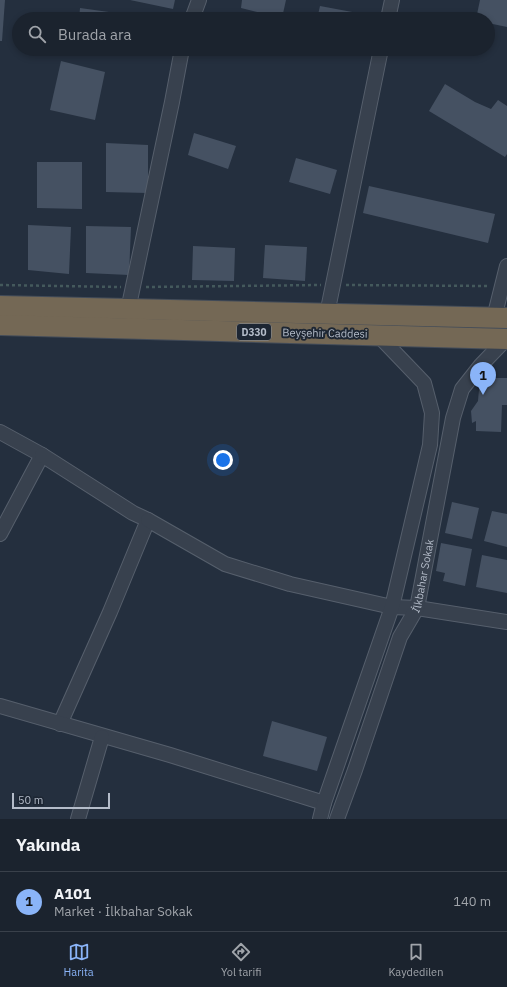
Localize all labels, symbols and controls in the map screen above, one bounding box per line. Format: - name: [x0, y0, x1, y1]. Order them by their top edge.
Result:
- search box: [12, 12, 495, 56]
- icon: search: [26, 23, 48, 45]
- text: Burada ara: [58, 25, 132, 44]
- road number: D330: [237, 324, 271, 340]
- street label: Beyşehir Caddesi: [282, 325, 368, 341]
- pin: 1: [470, 362, 496, 395]
- your location: [213, 450, 233, 470]
- street label: İlkbahar Sokak: [409, 538, 437, 615]
- scale bar: [12, 791, 110, 810]
- text: 50 m: [18, 793, 43, 807]
- text: Yakında: [16, 834, 80, 856]
- text: A101: [54, 884, 91, 903]
- text: 1: [25, 893, 33, 910]
- text: 140 m: [453, 893, 491, 910]
- text: Market · İlkbahar Sokak: [54, 903, 193, 920]
- tab: Harita: [64, 941, 94, 979]
- tab: Yol tarifi: [221, 941, 261, 979]
- tab: Kaydedilen: [389, 941, 443, 979]

